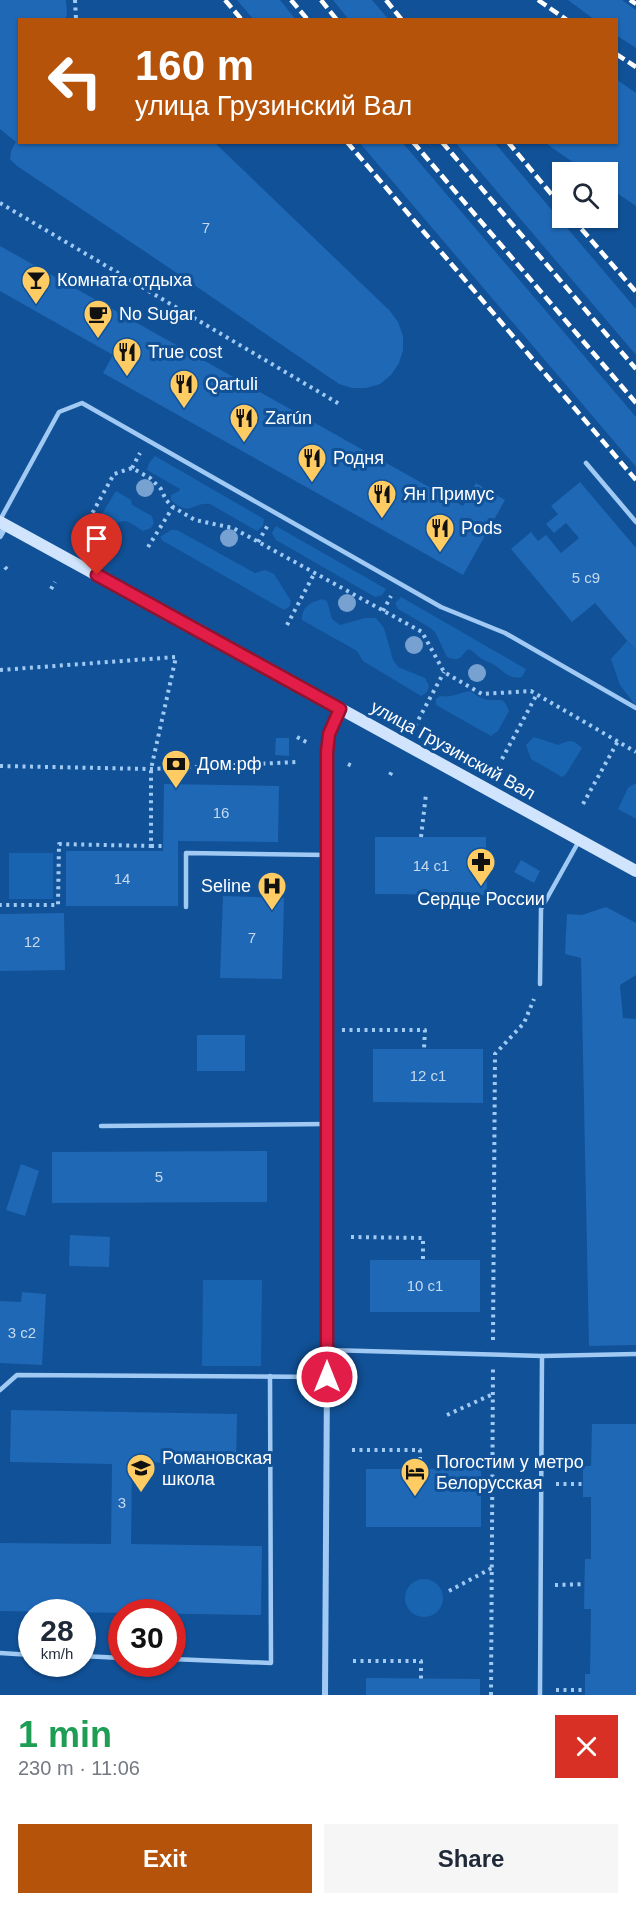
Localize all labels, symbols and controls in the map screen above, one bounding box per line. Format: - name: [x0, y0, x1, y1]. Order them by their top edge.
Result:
- icon: left: [36, 42, 114, 120]
- text: 160 m: [135, 42, 254, 89]
- text: улица Грузинский Вал: [135, 91, 412, 121]
- map controls: [552, 162, 618, 228]
- button: search: [552, 162, 618, 228]
- house number: 7: [202, 219, 210, 236]
- bar icon: Комната отдыха: [20, 264, 52, 306]
- place label: Комната отдыха: [57, 270, 193, 290]
- cafe icon: No Sugar: [82, 298, 114, 340]
- place label: No Sugar: [119, 304, 195, 324]
- restaurant icon: True cost: [111, 336, 143, 378]
- place label: True cost: [148, 342, 222, 362]
- restaurant icon: Qartuli: [168, 368, 200, 410]
- place label: Qartuli: [205, 374, 258, 394]
- restaurant icon: Zarún: [228, 402, 260, 444]
- place label: Zarún: [265, 408, 312, 428]
- restaurant icon: Родня: [296, 442, 328, 484]
- place label: Родня: [333, 448, 384, 468]
- restaurant icon: Ян Примус: [366, 478, 398, 520]
- place label: Ян Примус: [403, 484, 494, 504]
- restaurant icon: Pods: [424, 512, 456, 554]
- pin: [71, 513, 122, 575]
- place label: Pods: [461, 518, 502, 538]
- icon: arrive: [80, 522, 113, 555]
- house number: 5 с9: [572, 569, 600, 586]
- street label: улица Грузинский Вал: [367, 696, 539, 804]
- bank icon: Дом.рф: [160, 748, 192, 790]
- place label: Дом.рф: [197, 754, 262, 774]
- house number: 16: [213, 804, 229, 821]
- pharmacy icon: Сердце России: [465, 846, 497, 888]
- house number: 14 с1: [413, 857, 449, 874]
- house number: 14: [114, 870, 130, 887]
- hospital icon: Seline: [256, 870, 288, 912]
- place label: Seline: [201, 876, 251, 896]
- place label: Сердце России: [417, 889, 545, 909]
- house number: 7: [248, 929, 256, 946]
- house number: 12: [24, 933, 40, 950]
- house number: 12 с1: [410, 1067, 446, 1084]
- house number: 5: [155, 1168, 163, 1185]
- house number: 10 с1: [407, 1277, 443, 1294]
- house number: 3 с2: [8, 1324, 36, 1341]
- position arrow: [295, 1345, 359, 1409]
- place label: Романовская школа: [162, 1448, 272, 1489]
- school or university icon: Романовская школа: [125, 1452, 157, 1494]
- place label: Погостим у метро Белорусская: [436, 1452, 584, 1493]
- hotel icon: Погостим у метро Белорусская: [399, 1456, 431, 1498]
- house number: 3: [118, 1494, 126, 1511]
- speed limit sign: 30: [108, 1599, 186, 1677]
- text: 28: [40, 1614, 74, 1647]
- text: km/h: [41, 1645, 73, 1662]
- text: 1 min: [18, 1714, 112, 1755]
- button: close: [555, 1715, 618, 1778]
- text: 230 m · 11:06: [18, 1757, 140, 1779]
- button: Exit: [18, 1824, 312, 1893]
- button: Share: [324, 1824, 618, 1893]

